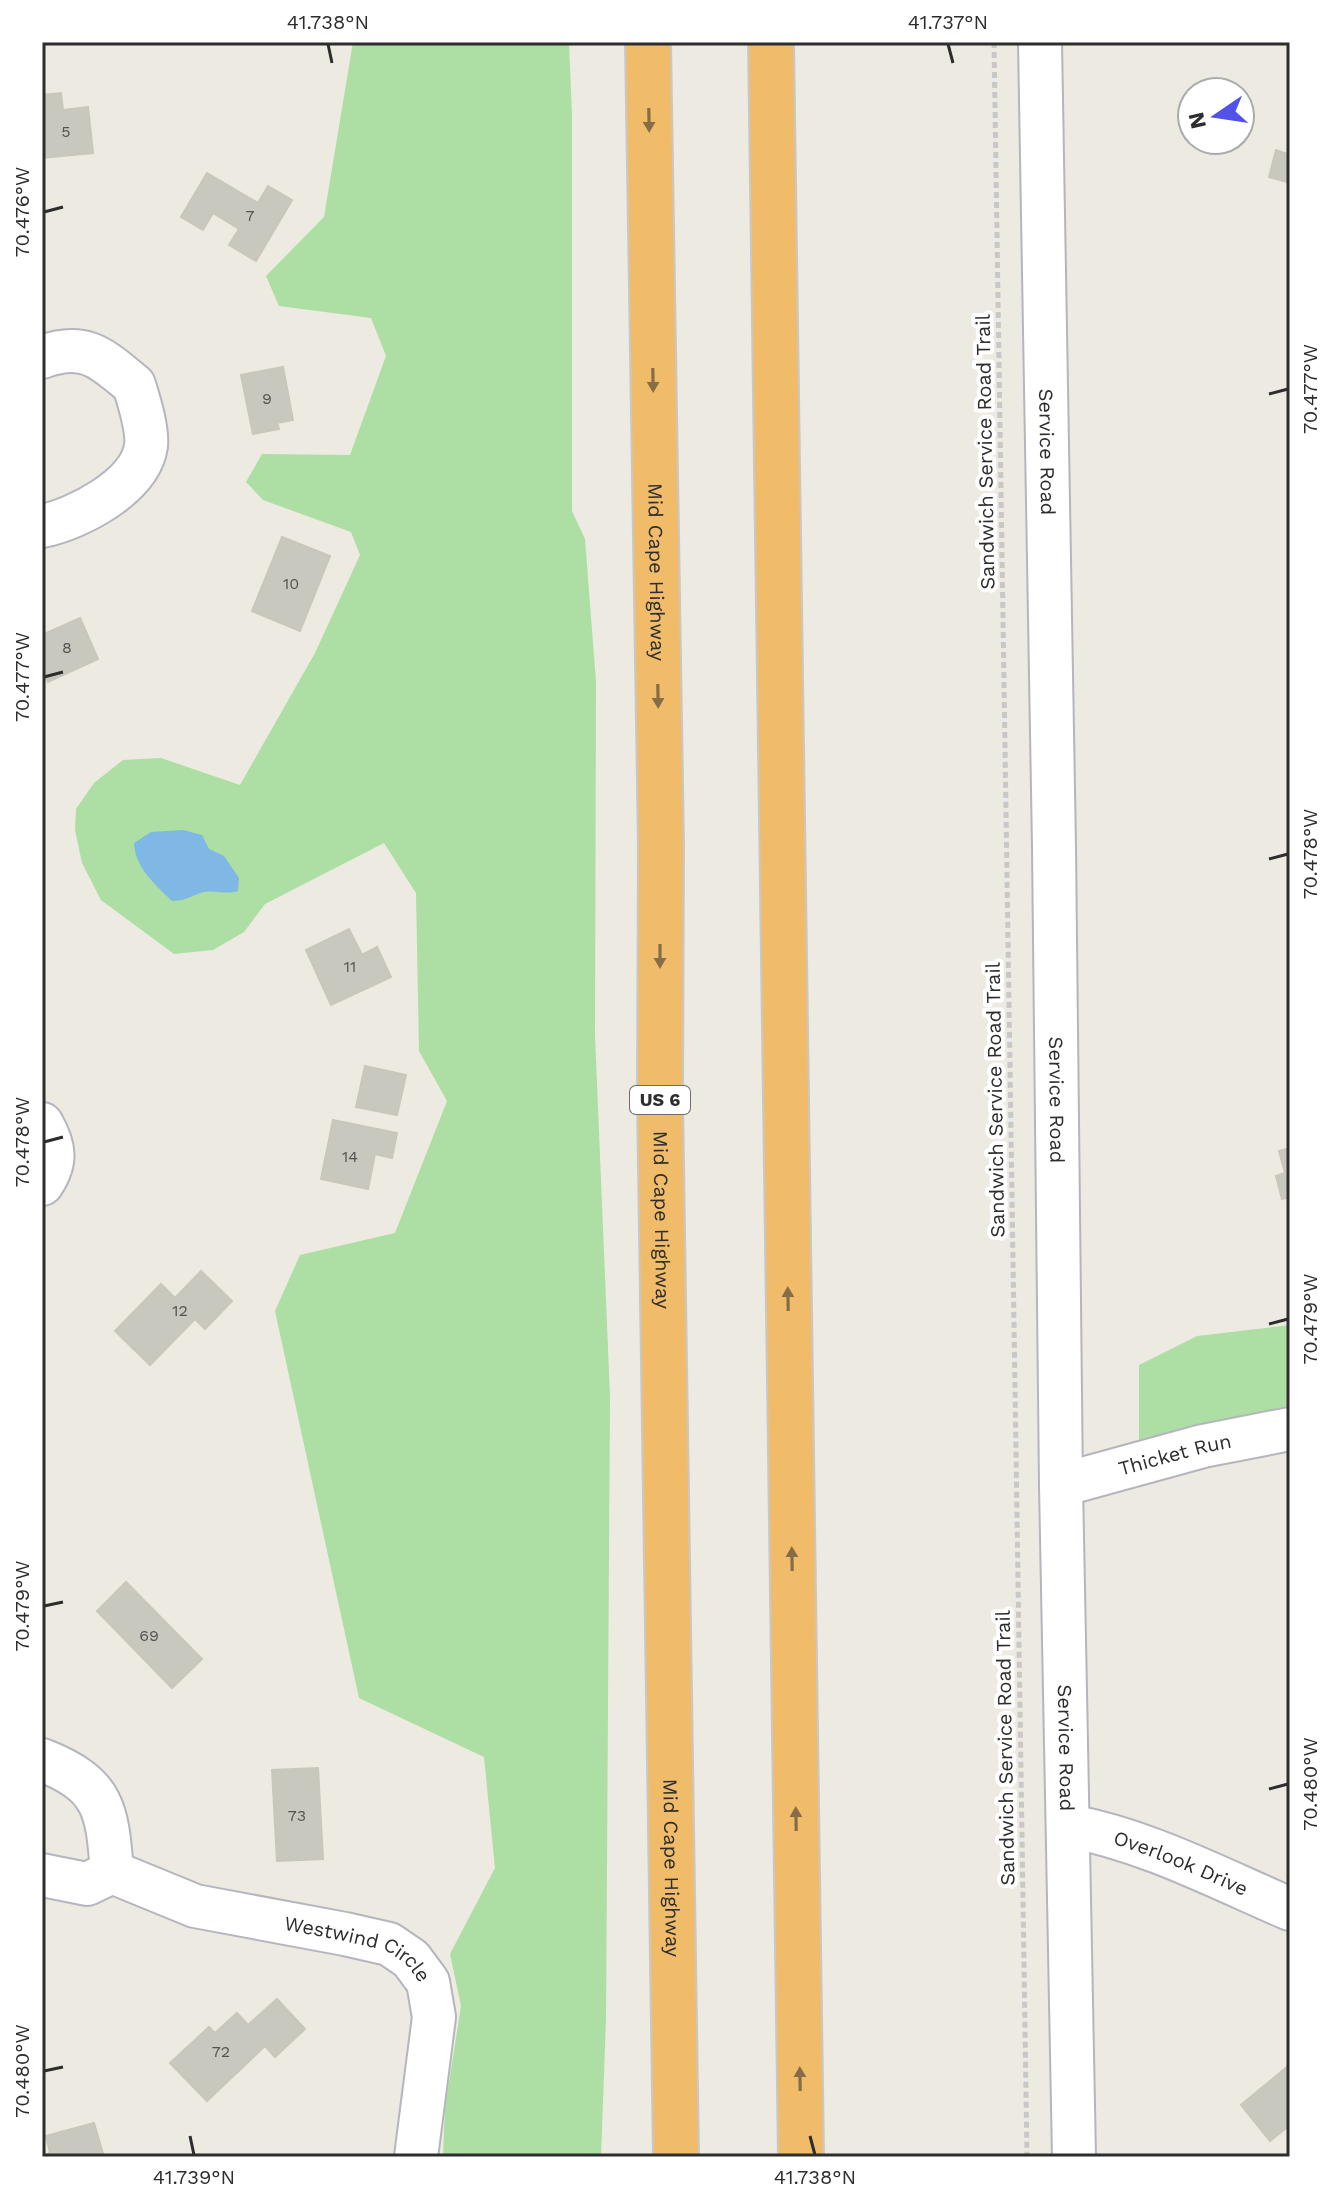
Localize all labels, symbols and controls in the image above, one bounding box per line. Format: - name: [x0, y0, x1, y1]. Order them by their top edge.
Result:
- text: 41.738°N: [287, 10, 369, 34]
- text: 41.737°N: [908, 10, 988, 34]
- north arrow: [1176, 76, 1256, 156]
- one-way arrow: [643, 108, 655, 133]
- text: N: [1183, 110, 1211, 131]
- house number: 5: [61, 122, 71, 141]
- text: 70.476°W: [10, 167, 34, 257]
- house number: 7: [246, 206, 255, 225]
- street label: Sandwich Service Road Trail: [971, 314, 999, 590]
- text: 70.477°W: [1298, 344, 1322, 434]
- one-way arrow: [646, 368, 659, 393]
- street label: Service Road: [1034, 388, 1060, 515]
- house number: 9: [262, 389, 272, 408]
- street label: Mid Cape Highway: [643, 483, 670, 662]
- house number: 10: [283, 574, 299, 593]
- text: 70.477°W: [10, 632, 34, 722]
- house number: 8: [62, 638, 72, 657]
- one-way arrow: [652, 684, 664, 709]
- text: 70.478°W: [1298, 809, 1322, 899]
- one-way arrow: [654, 944, 666, 969]
- house number: 11: [344, 957, 356, 976]
- street label: Sandwich Service Road Trail: [981, 962, 1009, 1238]
- street label: Service Road: [1044, 1036, 1069, 1163]
- road number: US 6: [630, 1086, 690, 1114]
- text: 70.478°W: [10, 1097, 34, 1187]
- street label: Mid Cape Highway: [648, 1131, 675, 1310]
- house number: 14: [342, 1147, 358, 1166]
- text: 70.479°W: [1298, 1273, 1322, 1365]
- one-way arrow: [782, 1286, 795, 1311]
- house number: 12: [172, 1301, 188, 1320]
- street label: Thicket Run: [1116, 1429, 1233, 1481]
- one-way arrow: [786, 1546, 798, 1571]
- text: 70.479°W: [10, 1560, 34, 1652]
- street label: Sandwich Service Road Trail: [991, 1610, 1019, 1886]
- house number: 69: [139, 1626, 159, 1645]
- street label: Service Road: [1053, 1684, 1079, 1811]
- text: 70.480°W: [1298, 1737, 1322, 1831]
- street label: Mid Cape Highway: [658, 1779, 685, 1958]
- house number: 73: [288, 1806, 306, 1825]
- one-way arrow: [790, 1806, 802, 1831]
- street label: Overlook Drive: [1111, 1825, 1252, 1901]
- street label: Westwind Circle: [282, 1911, 436, 1986]
- text: 70.480°W: [10, 2024, 34, 2118]
- house number: 72: [212, 2042, 230, 2061]
- one-way arrow: [794, 2066, 806, 2091]
- text: 41.739°N: [153, 2165, 235, 2189]
- text: 41.738°N: [774, 2165, 856, 2189]

